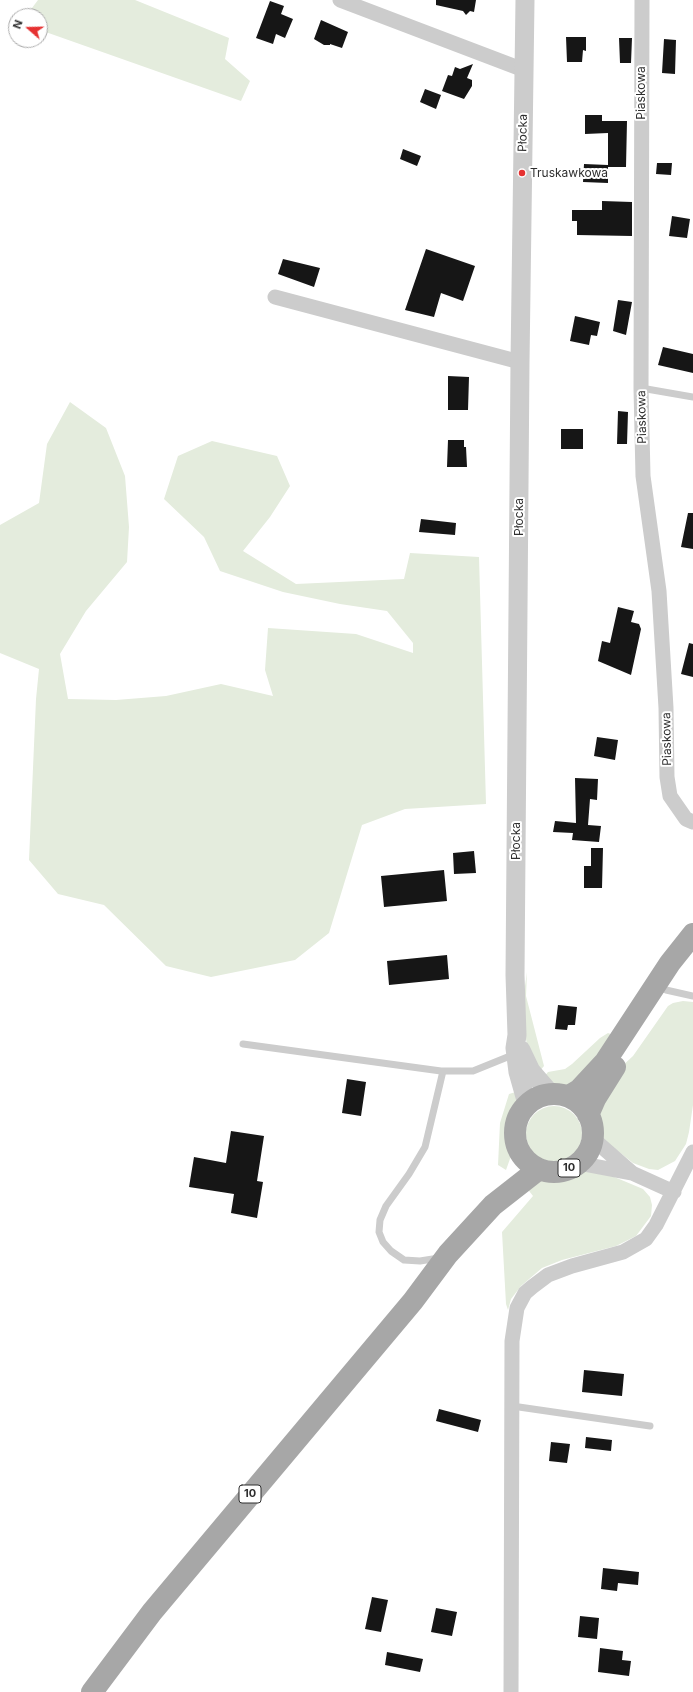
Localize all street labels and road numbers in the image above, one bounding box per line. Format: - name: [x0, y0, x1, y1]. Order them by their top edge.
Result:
- street label: Piaskowa: [634, 66, 648, 120]
- street label: Płocka: [515, 114, 531, 152]
- street label: Piaskowa: [634, 390, 650, 444]
- street label: Płocka: [512, 498, 526, 536]
- street label: Piaskowa: [659, 712, 675, 766]
- street label: Płocka: [509, 822, 523, 860]
- road number: 10: [558, 1159, 580, 1177]
- road number: 10: [239, 1485, 261, 1503]

